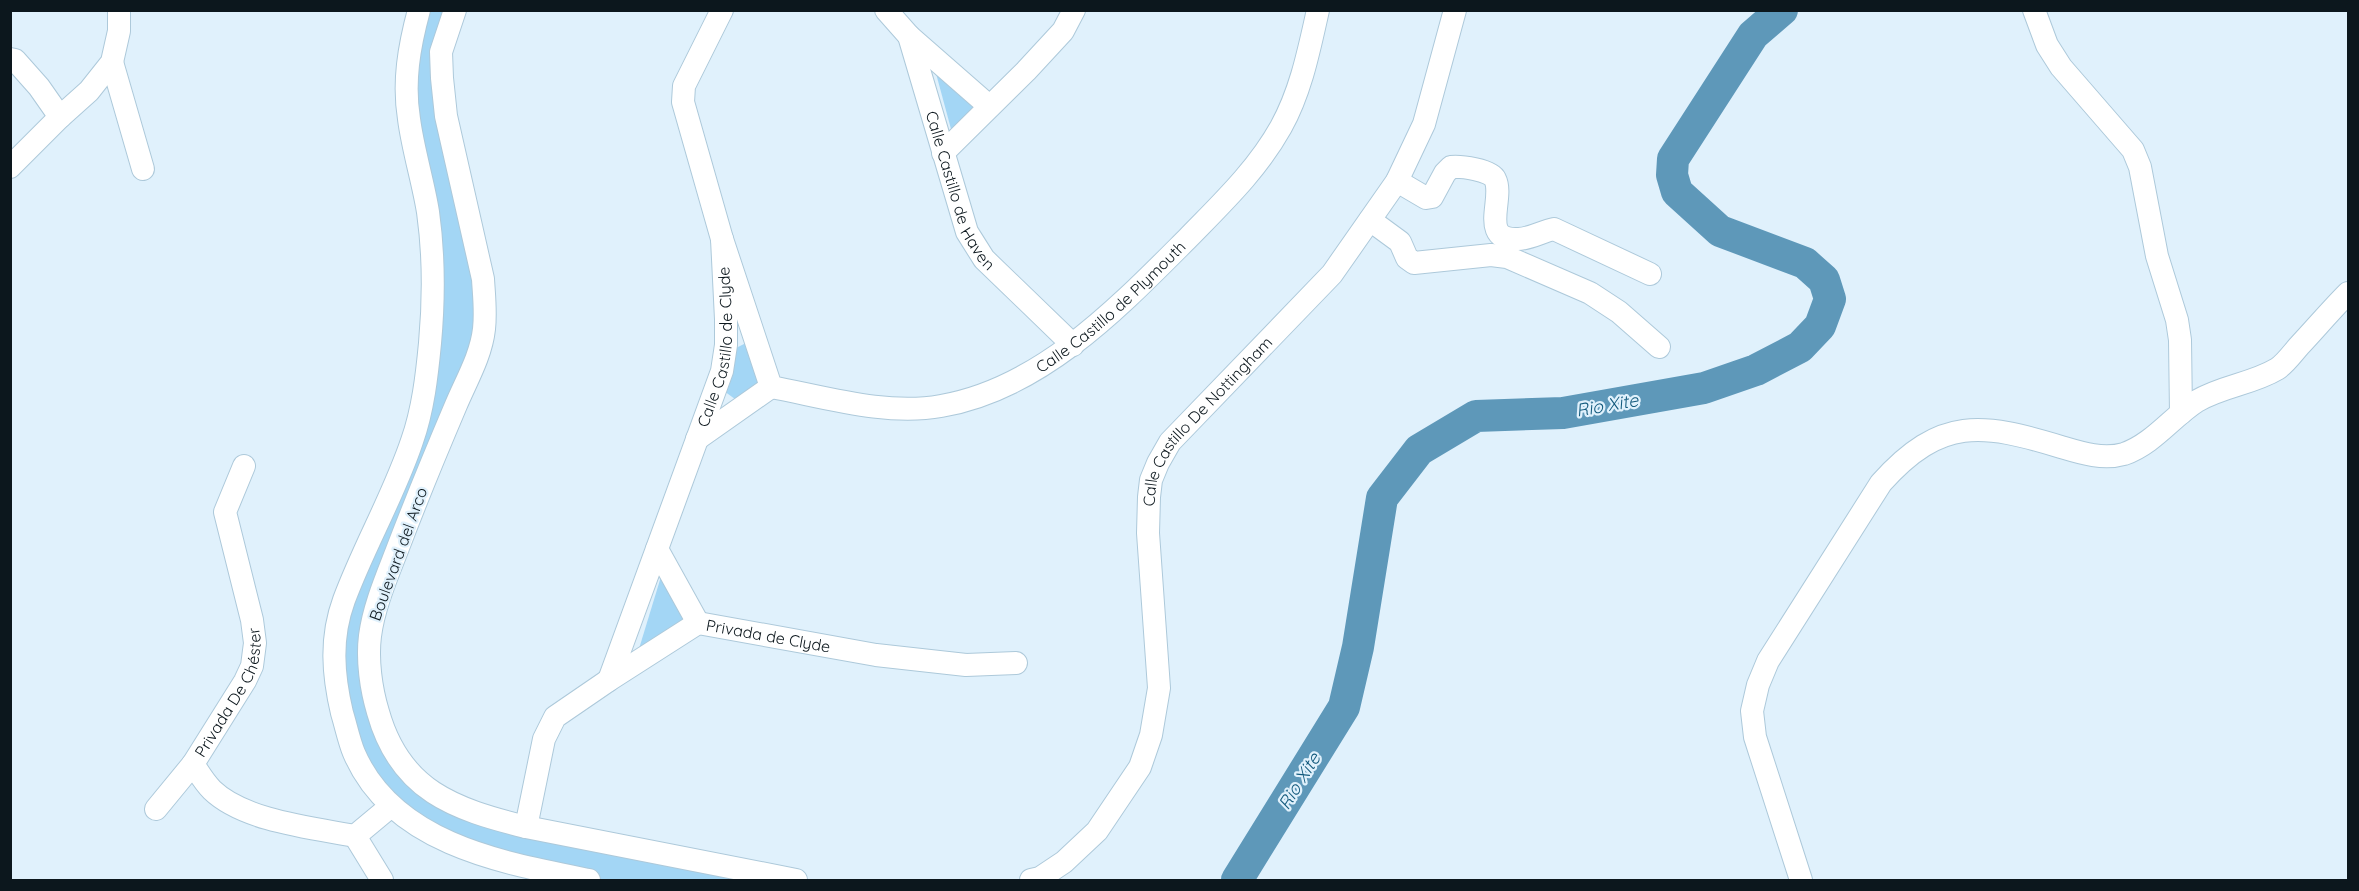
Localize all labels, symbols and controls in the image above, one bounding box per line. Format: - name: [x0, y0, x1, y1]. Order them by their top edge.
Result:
- street label: Calle Castillo de Haven: [922, 108, 999, 274]
- street label: Calle Castillo de Plymouth: [1032, 236, 1190, 377]
- street label: Calle Castillo de Clyde: [692, 266, 736, 430]
- street label: Calle Castillo De Nottingham: [1139, 332, 1276, 507]
- water label: Rio Xite: [1574, 388, 1641, 422]
- street label: Boulevard del Arco: [365, 485, 431, 623]
- street label: Privada de Clyde: [705, 615, 832, 657]
- street label: Privada De Chéster: [190, 626, 265, 761]
- water label: Rio Xite: [1273, 748, 1326, 814]

